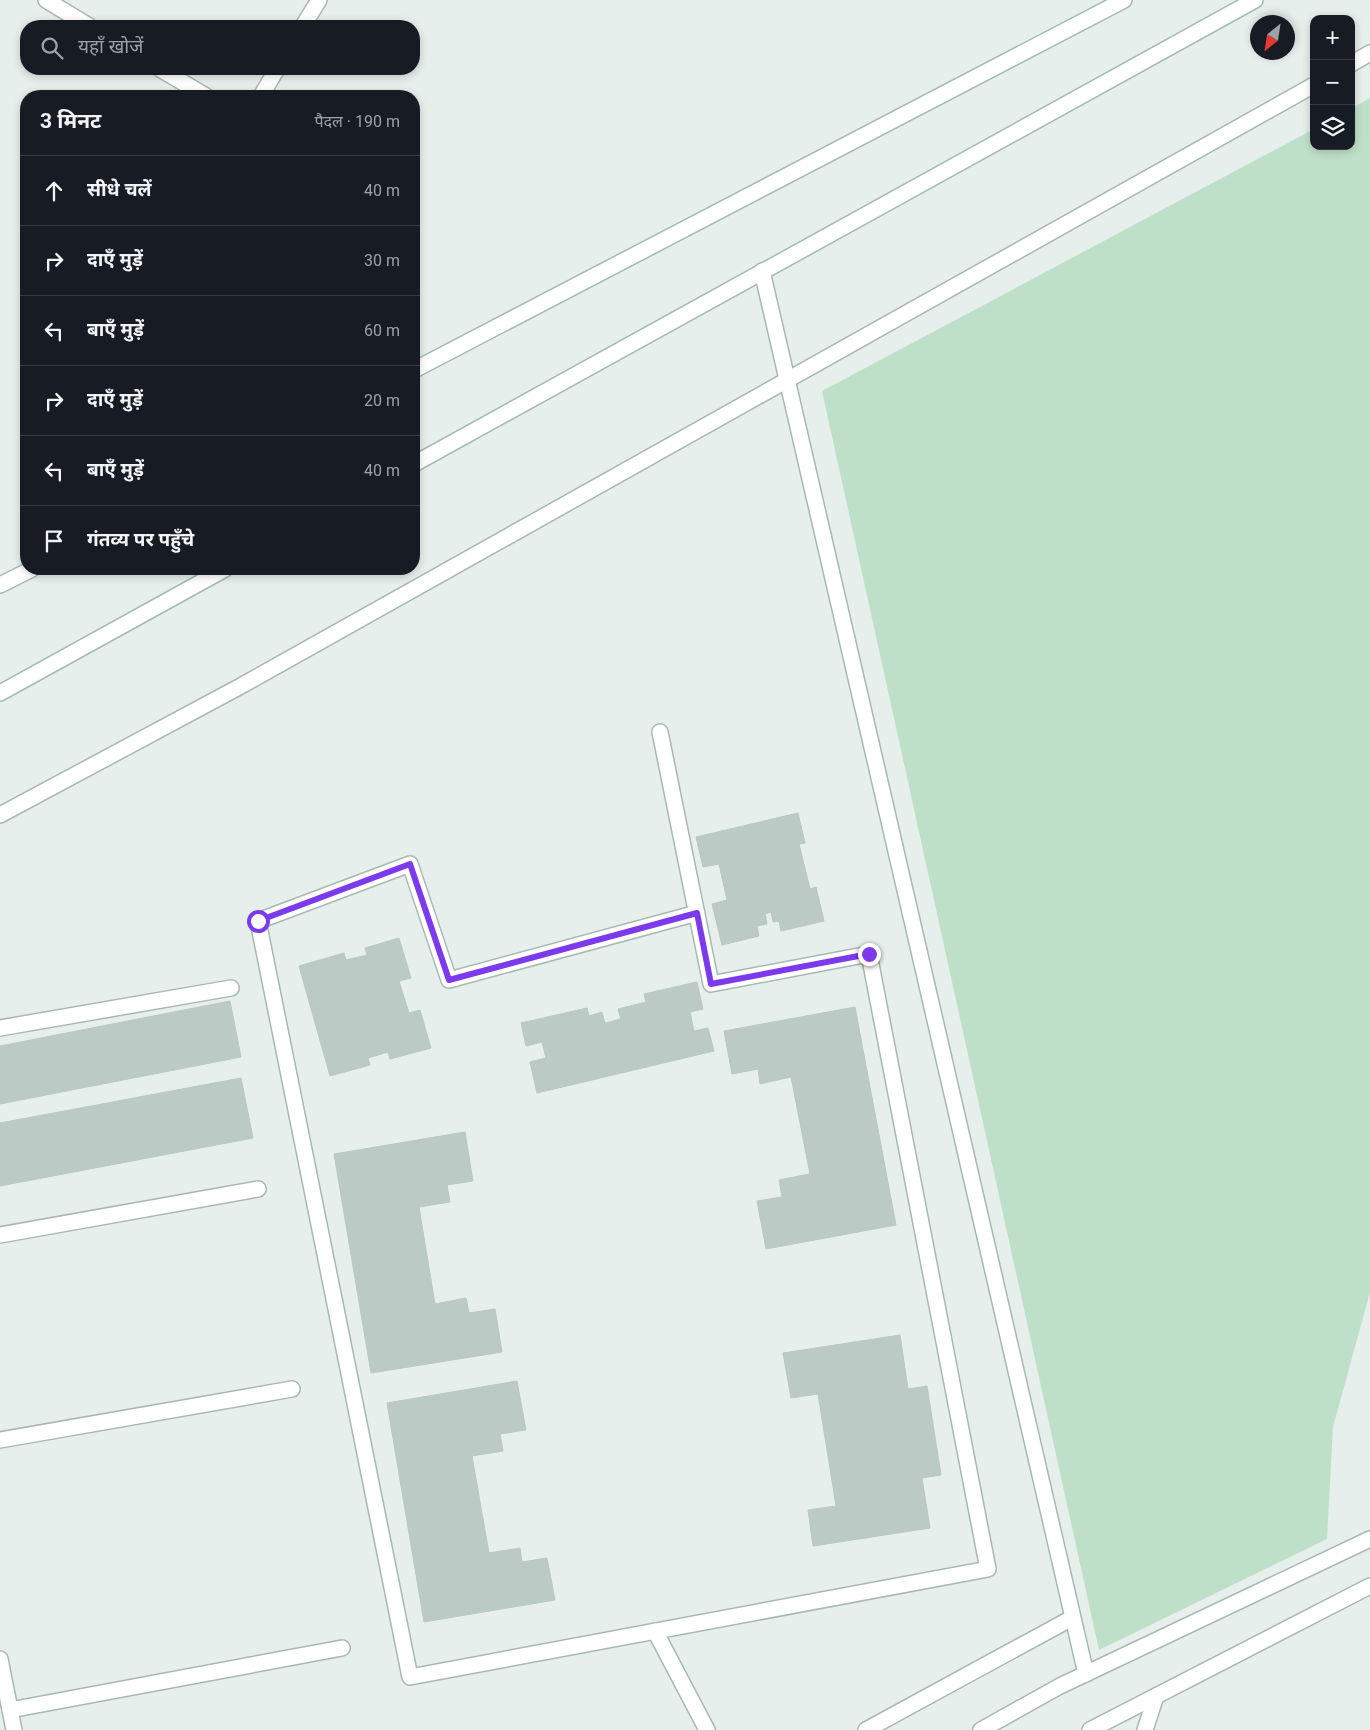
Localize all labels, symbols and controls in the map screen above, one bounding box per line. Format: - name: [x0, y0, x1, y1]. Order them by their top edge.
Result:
- north arrow: [1250, 15, 1295, 60]
- map controls: [1310, 15, 1355, 150]
- button: +: [1310, 15, 1355, 60]
- search box: [20, 20, 420, 75]
- icon: search: [38, 34, 66, 62]
- text: यहाँ खोजें: [78, 35, 143, 58]
- button: −: [1310, 60, 1355, 105]
- button: layers: [1310, 105, 1355, 150]
- text: 3 मिनट: [40, 109, 101, 133]
- text: पैदल · 190 m: [314, 112, 400, 131]
- icon: ahead: [40, 177, 68, 205]
- text: सीधे चलें: [87, 178, 152, 201]
- text: 40 m: [364, 181, 400, 200]
- icon: right: [40, 247, 68, 275]
- text: दाएँ मुड़ें: [87, 248, 143, 271]
- text: 30 m: [364, 251, 400, 270]
- icon: left: [40, 317, 68, 345]
- text: बाएँ मुड़ें: [87, 318, 144, 341]
- text: 60 m: [364, 321, 400, 340]
- icon: right: [40, 387, 68, 415]
- text: दाएँ मुड़ें: [87, 388, 143, 411]
- text: 20 m: [364, 391, 400, 410]
- icon: left: [40, 457, 68, 485]
- text: बाएँ मुड़ें: [87, 458, 144, 481]
- text: 40 m: [364, 461, 400, 480]
- icon: arrive: [40, 527, 68, 555]
- text: गंतव्य पर पहुँचे: [87, 528, 194, 551]
- route start: [247, 910, 270, 933]
- route end: [858, 943, 881, 966]

